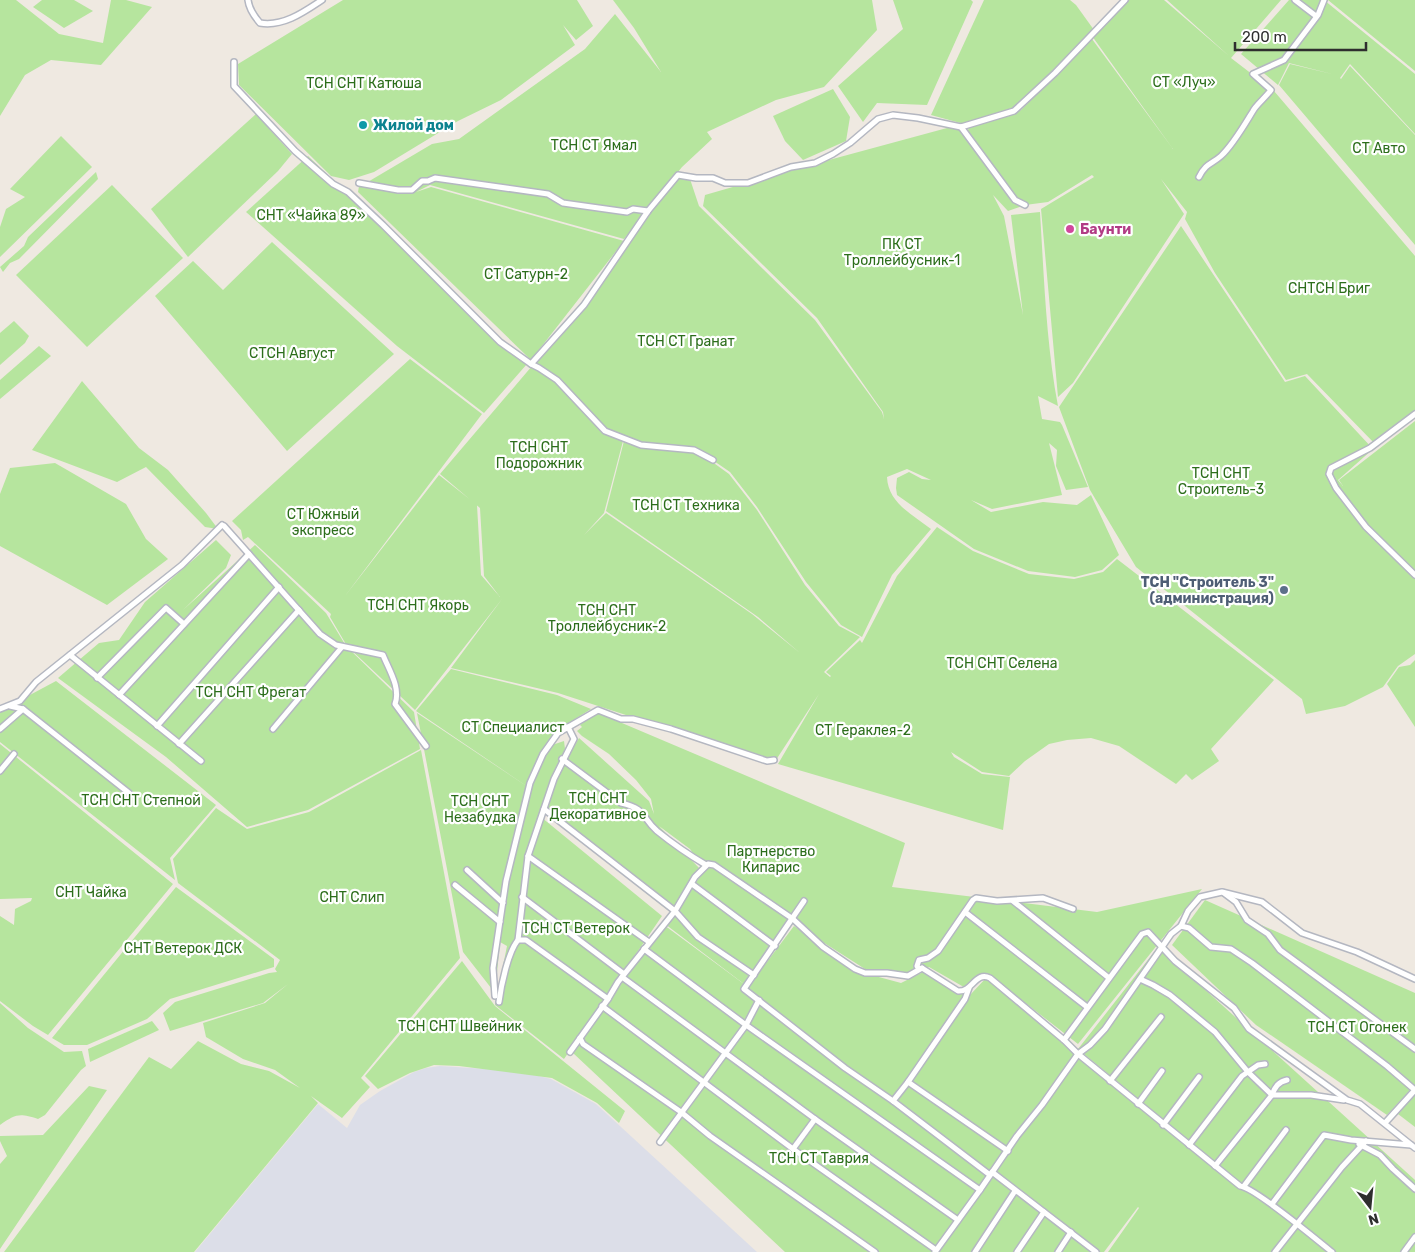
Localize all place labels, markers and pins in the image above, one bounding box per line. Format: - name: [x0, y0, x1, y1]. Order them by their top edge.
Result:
- place label: Жилой дом: [373, 117, 454, 134]
- marker: Жилой дом: [357, 119, 369, 131]
- place label: Баунти: [1080, 221, 1131, 238]
- marker: Баунти: [1064, 223, 1076, 235]
- place label: ТСН "Строитель 3" (администрация): [1141, 574, 1274, 607]
- marker: ТСН "Строитель 3" (администрация): [1278, 584, 1290, 596]

